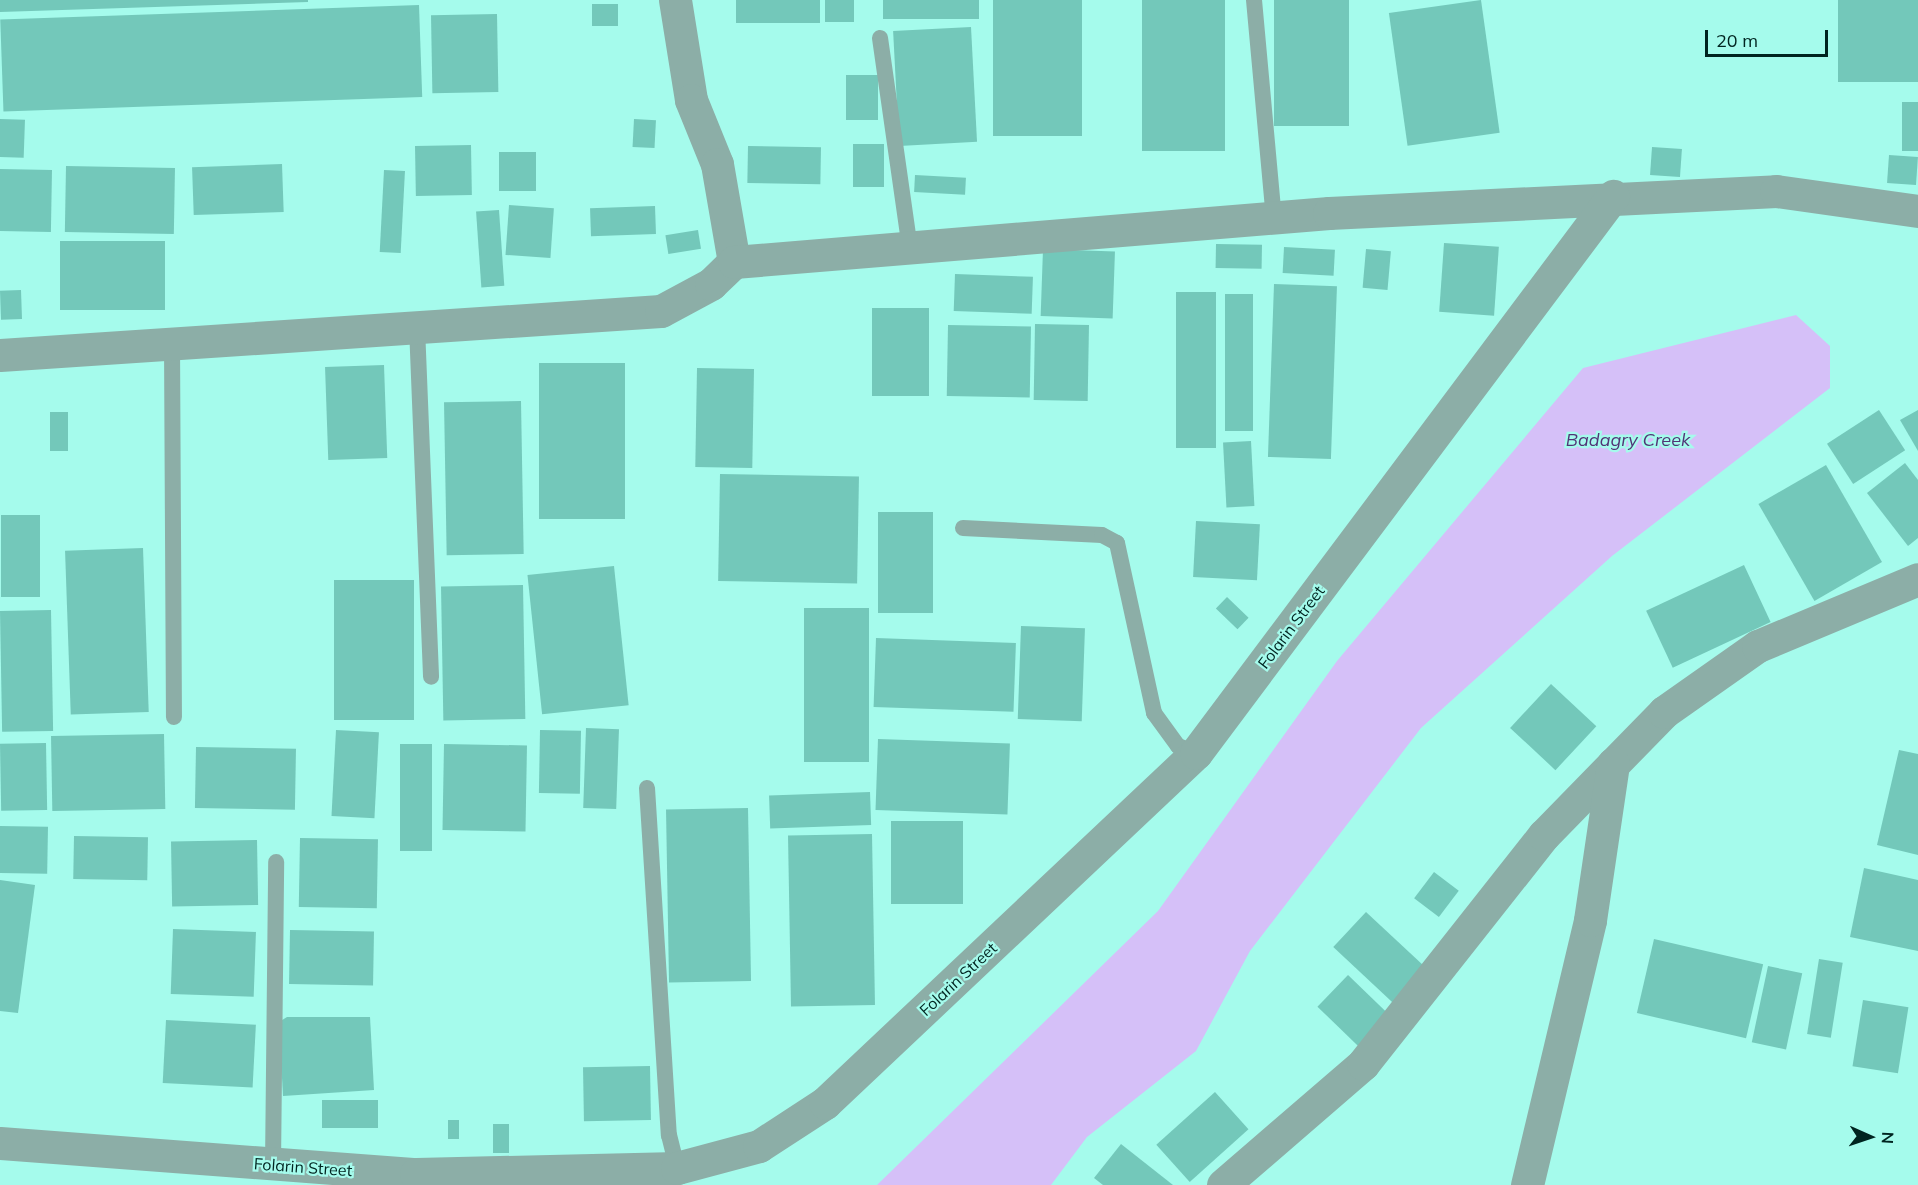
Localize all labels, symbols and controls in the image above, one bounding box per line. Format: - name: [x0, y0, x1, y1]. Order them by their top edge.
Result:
- scale bar: [1708, 18, 1831, 56]
- text: 20 m: [1716, 29, 1758, 52]
- water label: Badagry Creek: [1566, 429, 1690, 451]
- street label: Folarin Street: [1254, 582, 1328, 672]
- street label: Folarin Street: [915, 938, 1001, 1020]
- north arrow: [1840, 1107, 1900, 1167]
- text: N: [1878, 1131, 1898, 1145]
- street label: Folarin Street: [253, 1154, 353, 1180]

